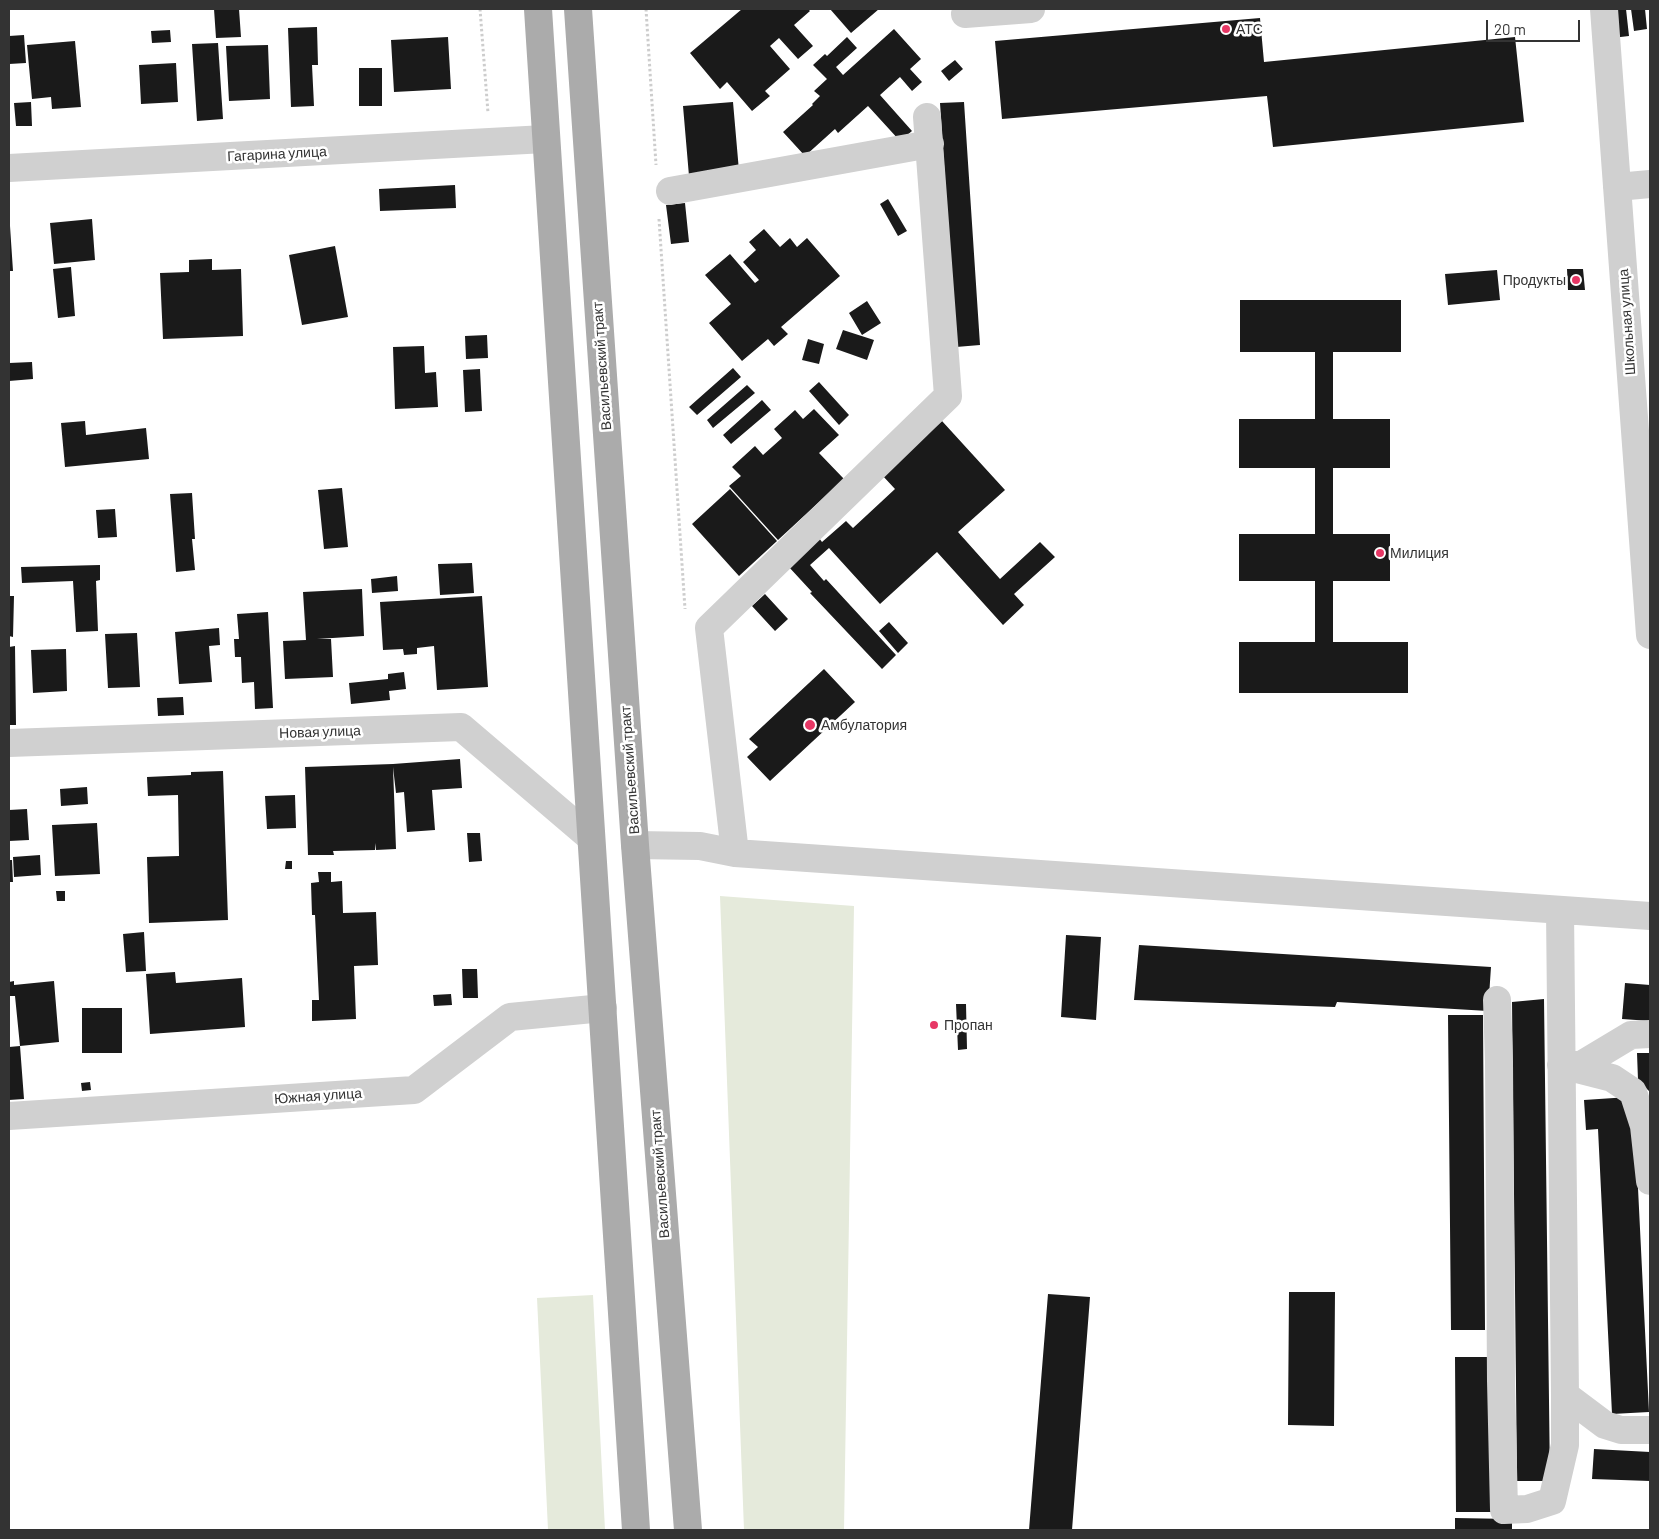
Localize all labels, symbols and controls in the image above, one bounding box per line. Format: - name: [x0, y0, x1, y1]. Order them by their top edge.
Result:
- scale bar: [1489, 10, 1583, 42]
- text: 20 m: [1494, 20, 1526, 38]
- place label: АТС: [1236, 21, 1263, 37]
- marker: АТС: [1220, 23, 1232, 35]
- street label: Гагарина улица: [227, 143, 327, 165]
- street label: Школьная улица: [1615, 268, 1639, 376]
- place label: Продукты: [1503, 272, 1566, 288]
- marker: Продукты: [1570, 274, 1582, 286]
- street label: Васильевский тракт: [589, 301, 615, 431]
- place label: Милиция: [1390, 545, 1449, 561]
- marker: Милиция: [1374, 547, 1386, 559]
- street label: Васильевский тракт: [617, 705, 643, 835]
- place label: Амбулатория: [821, 717, 907, 733]
- marker: Амбулатория: [803, 718, 817, 732]
- street label: Новая улица: [279, 722, 361, 742]
- place label: Пропан: [944, 1017, 993, 1033]
- marker: Пропан: [928, 1019, 940, 1031]
- street label: Южная улица: [274, 1085, 362, 1107]
- street label: Васильевский тракт: [647, 1109, 673, 1239]

